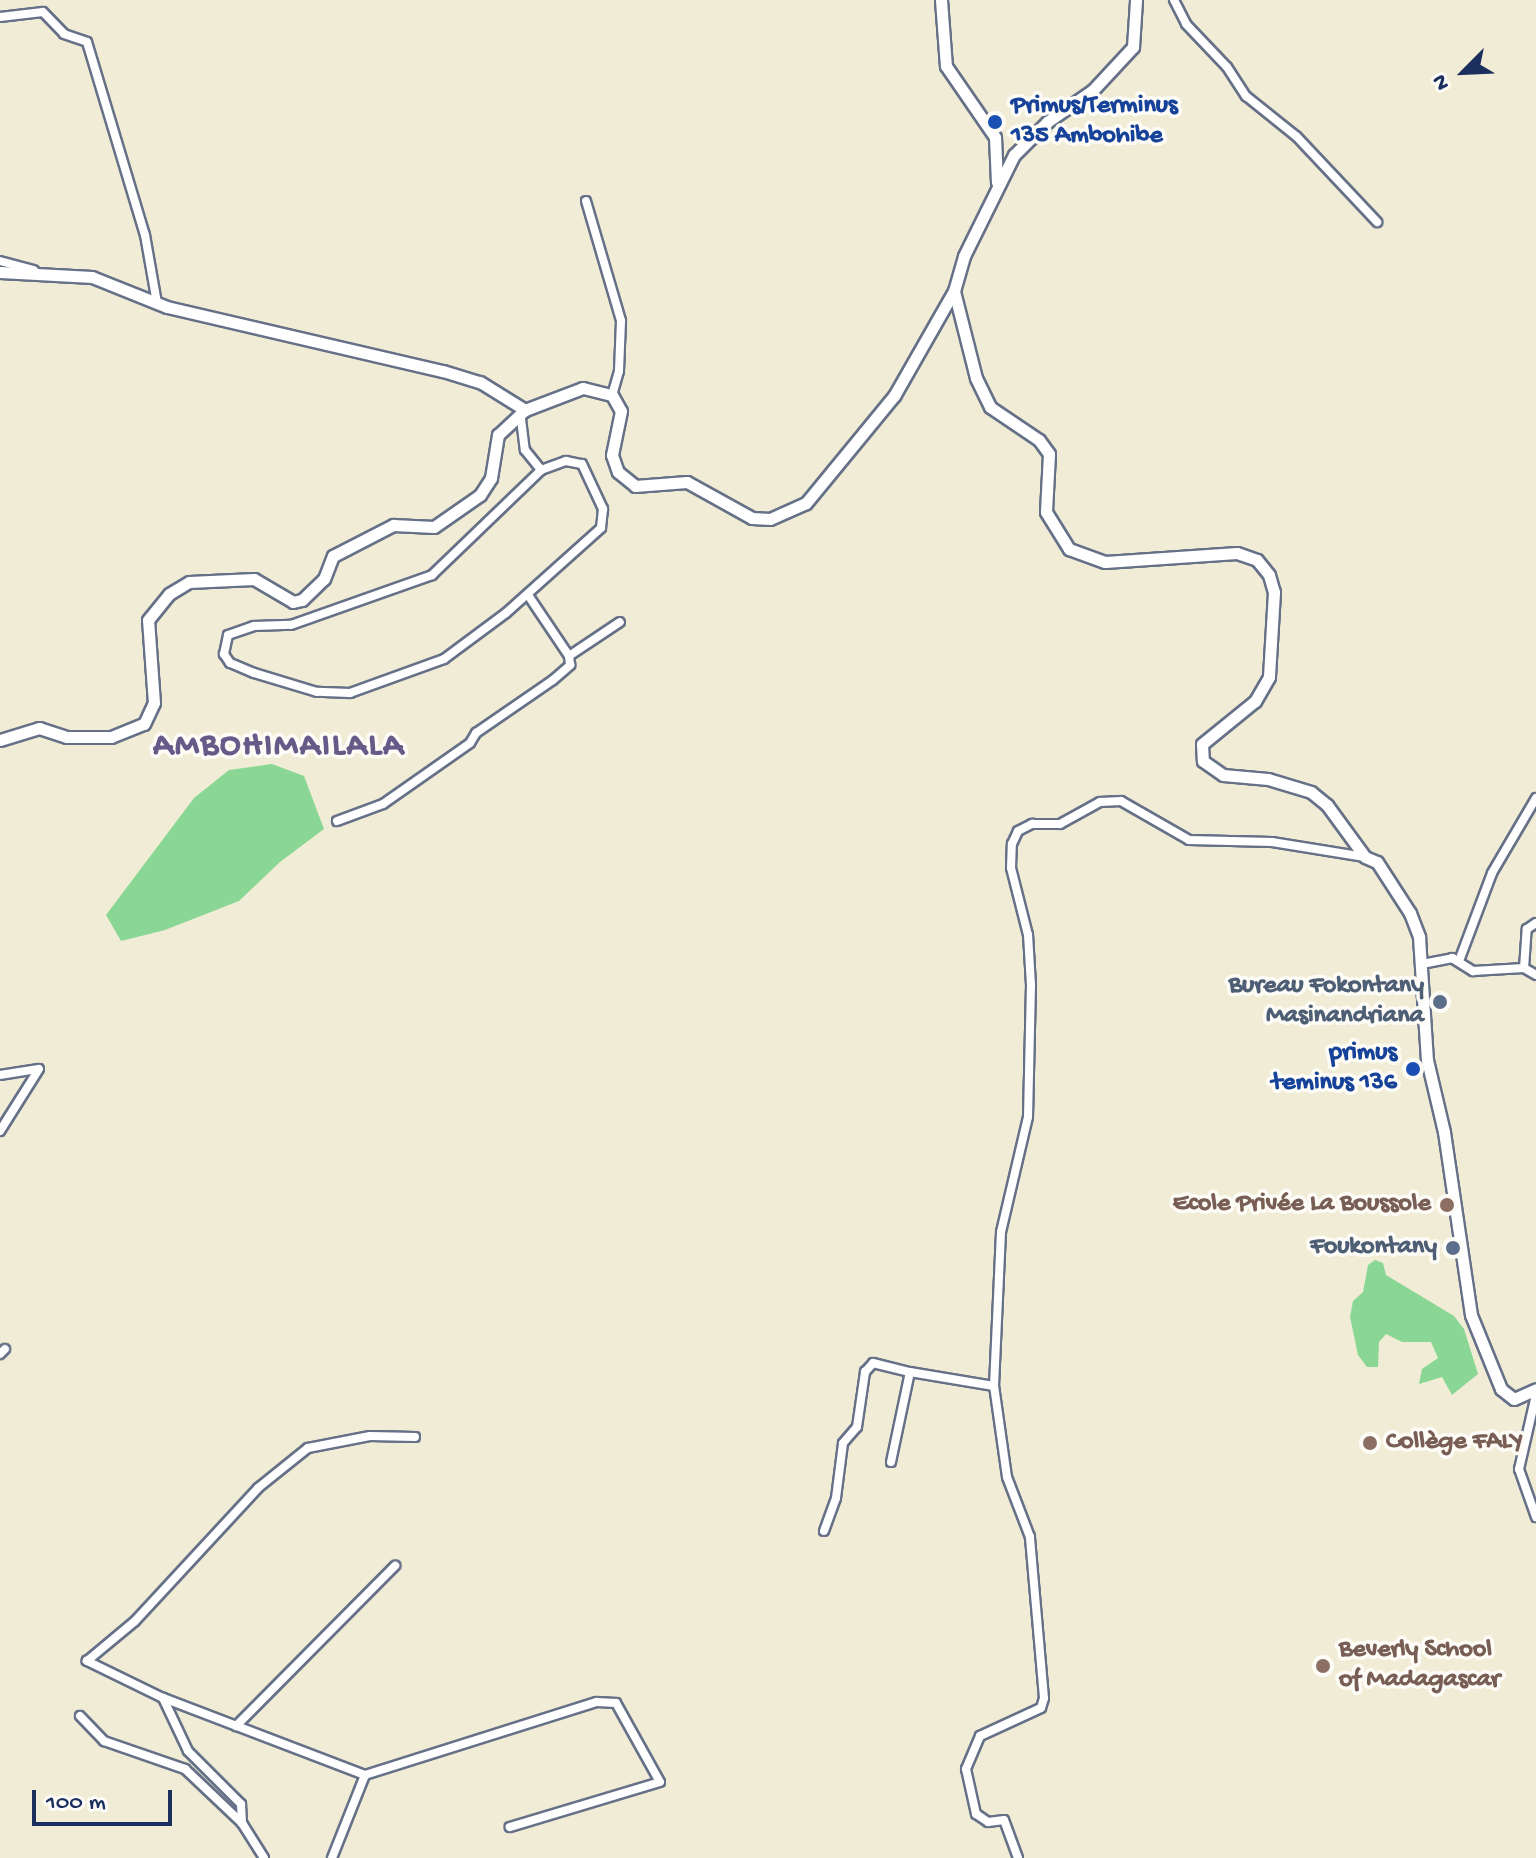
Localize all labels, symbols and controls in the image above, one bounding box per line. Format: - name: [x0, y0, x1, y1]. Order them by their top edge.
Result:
- north arrow: [1424, 32, 1504, 112]
- text: N: [1427, 70, 1457, 94]
- place label: Primus/Terminus 135 Ambohibe: [1011, 91, 1178, 152]
- marker: Primus/Terminus 135 Ambohibe: [986, 113, 1004, 131]
- district label: AMBOHIMAILALA: [153, 728, 405, 768]
- place label: Bureau Fokontany Masinandriana: [1229, 971, 1424, 1032]
- marker: Bureau Fokontany Masinandriana: [1431, 993, 1449, 1011]
- place label: primus teminus 136: [1271, 1038, 1397, 1100]
- marker: primus teminus 136: [1404, 1060, 1422, 1078]
- place label: Ecole Privée La Boussole: [1173, 1189, 1431, 1221]
- marker: Ecole Privée La Boussole: [1438, 1196, 1456, 1214]
- place label: Foukontany: [1310, 1232, 1437, 1264]
- marker: Foukontany: [1444, 1239, 1462, 1257]
- place label: Collège FALY: [1386, 1427, 1523, 1459]
- marker: Collège FALY: [1361, 1434, 1379, 1452]
- place label: Beverly School of Madagascar: [1339, 1635, 1500, 1696]
- marker: Beverly School of Madagascar: [1314, 1657, 1332, 1675]
- scale bar: [36, 1774, 176, 1824]
- text: 100 m: [46, 1789, 106, 1818]

